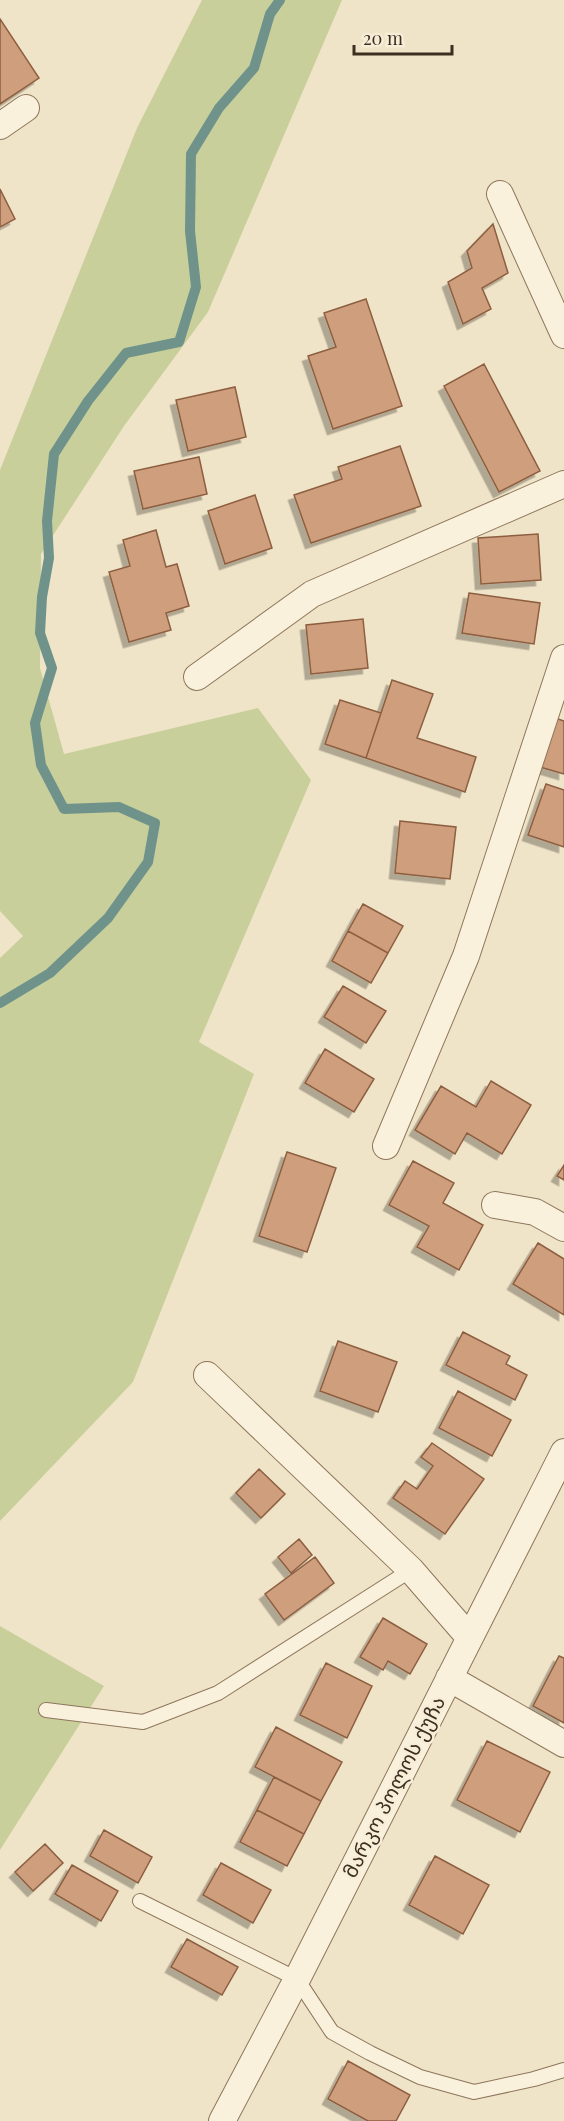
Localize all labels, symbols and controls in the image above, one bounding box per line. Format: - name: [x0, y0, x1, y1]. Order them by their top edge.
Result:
- scale bar: [354, 18, 452, 56]
- text: 20 m: [363, 26, 403, 50]
- street label: მარკო პოლოს ქუჩა: [335, 1691, 451, 1882]

